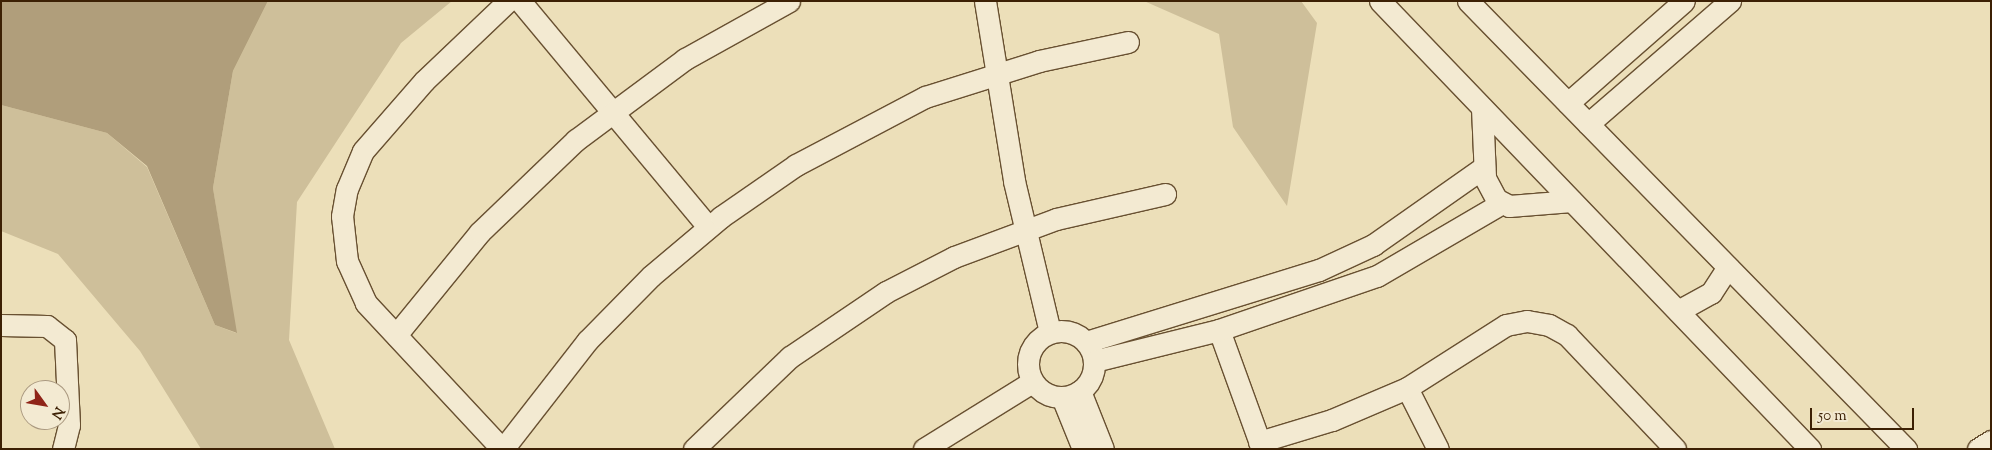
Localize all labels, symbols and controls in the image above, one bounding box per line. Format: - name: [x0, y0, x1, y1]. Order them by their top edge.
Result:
- north arrow: [20, 380, 70, 430]
- scale bar: [1812, 398, 1916, 430]
- text: N: [45, 402, 68, 422]
- text: 50 m: [1818, 406, 1847, 427]

